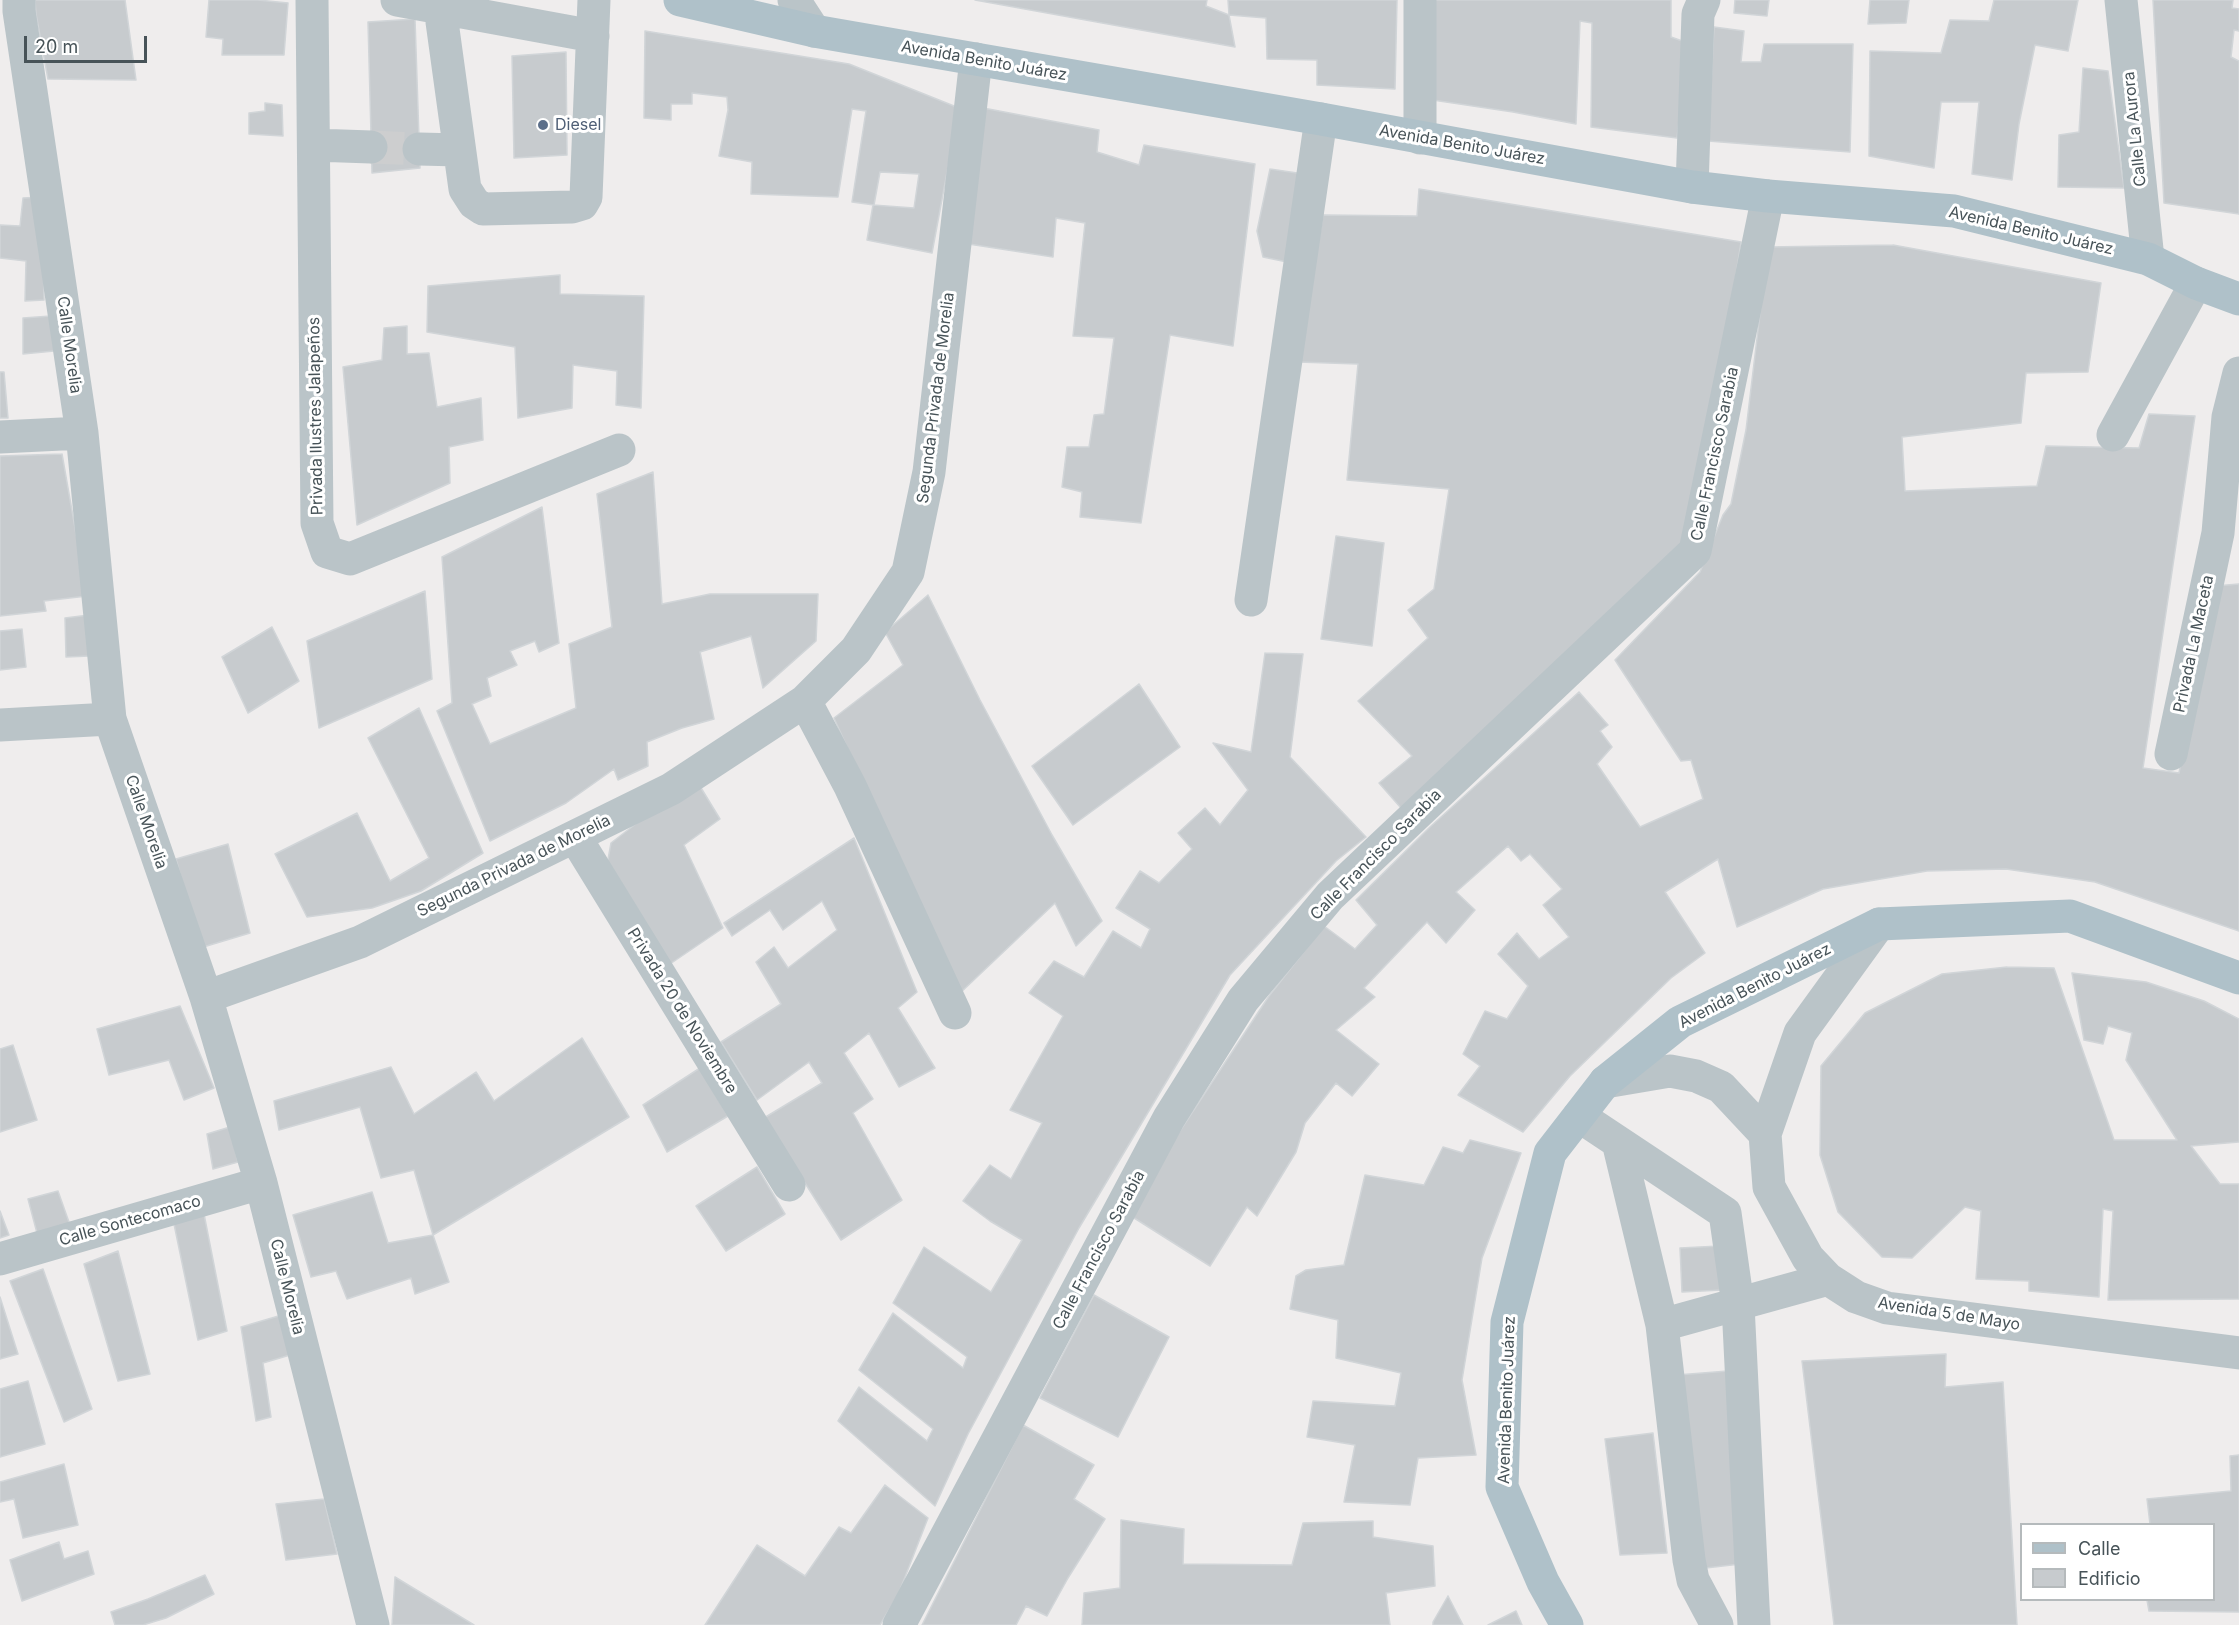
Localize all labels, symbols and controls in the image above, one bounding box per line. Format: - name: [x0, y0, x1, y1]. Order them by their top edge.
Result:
- scale bar: [27, 24, 150, 62]
- text: 20 m: [35, 36, 78, 57]
- street label: Avenida Benito Juárez: [900, 37, 1068, 85]
- street label: Calle La Aurora: [2119, 70, 2151, 188]
- place label: Diesel: [555, 115, 601, 135]
- marker: Diesel: [536, 118, 550, 132]
- street label: Avenida Benito Juárez: [1378, 121, 1546, 169]
- street label: Avenida Benito Juárez: [1947, 203, 2115, 259]
- street label: Segunda Privada de Morelia: [914, 291, 958, 505]
- street label: Calle Morelia: [53, 295, 85, 395]
- street label: Privada Ilustres Jalapeños: [305, 317, 327, 515]
- street label: Calle Francisco Sarabia: [1687, 365, 1743, 543]
- street label: Privada La Maceta: [2170, 573, 2218, 715]
- street label: Calle Morelia: [121, 772, 171, 872]
- street label: Calle Francisco Sarabia: [1307, 786, 1445, 924]
- street label: Segunda Privada de Morelia: [414, 811, 614, 921]
- street label: Privada 20 de Noviembre: [623, 925, 741, 1097]
- street label: Avenida Benito Juárez: [1676, 939, 1834, 1033]
- street label: Calle Francisco Sarabia: [1049, 1167, 1149, 1333]
- street label: Calle Sontecomaco: [57, 1192, 203, 1250]
- street label: Calle Morelia: [266, 1237, 308, 1337]
- street label: Avenida 5 de Mayo: [1876, 1293, 2022, 1335]
- street label: Avenida Benito Juárez: [1494, 1316, 1520, 1484]
- legend: [2020, 1523, 2215, 1601]
- text: Calle: [2078, 1538, 2120, 1559]
- text: Edificio: [2078, 1568, 2141, 1589]

